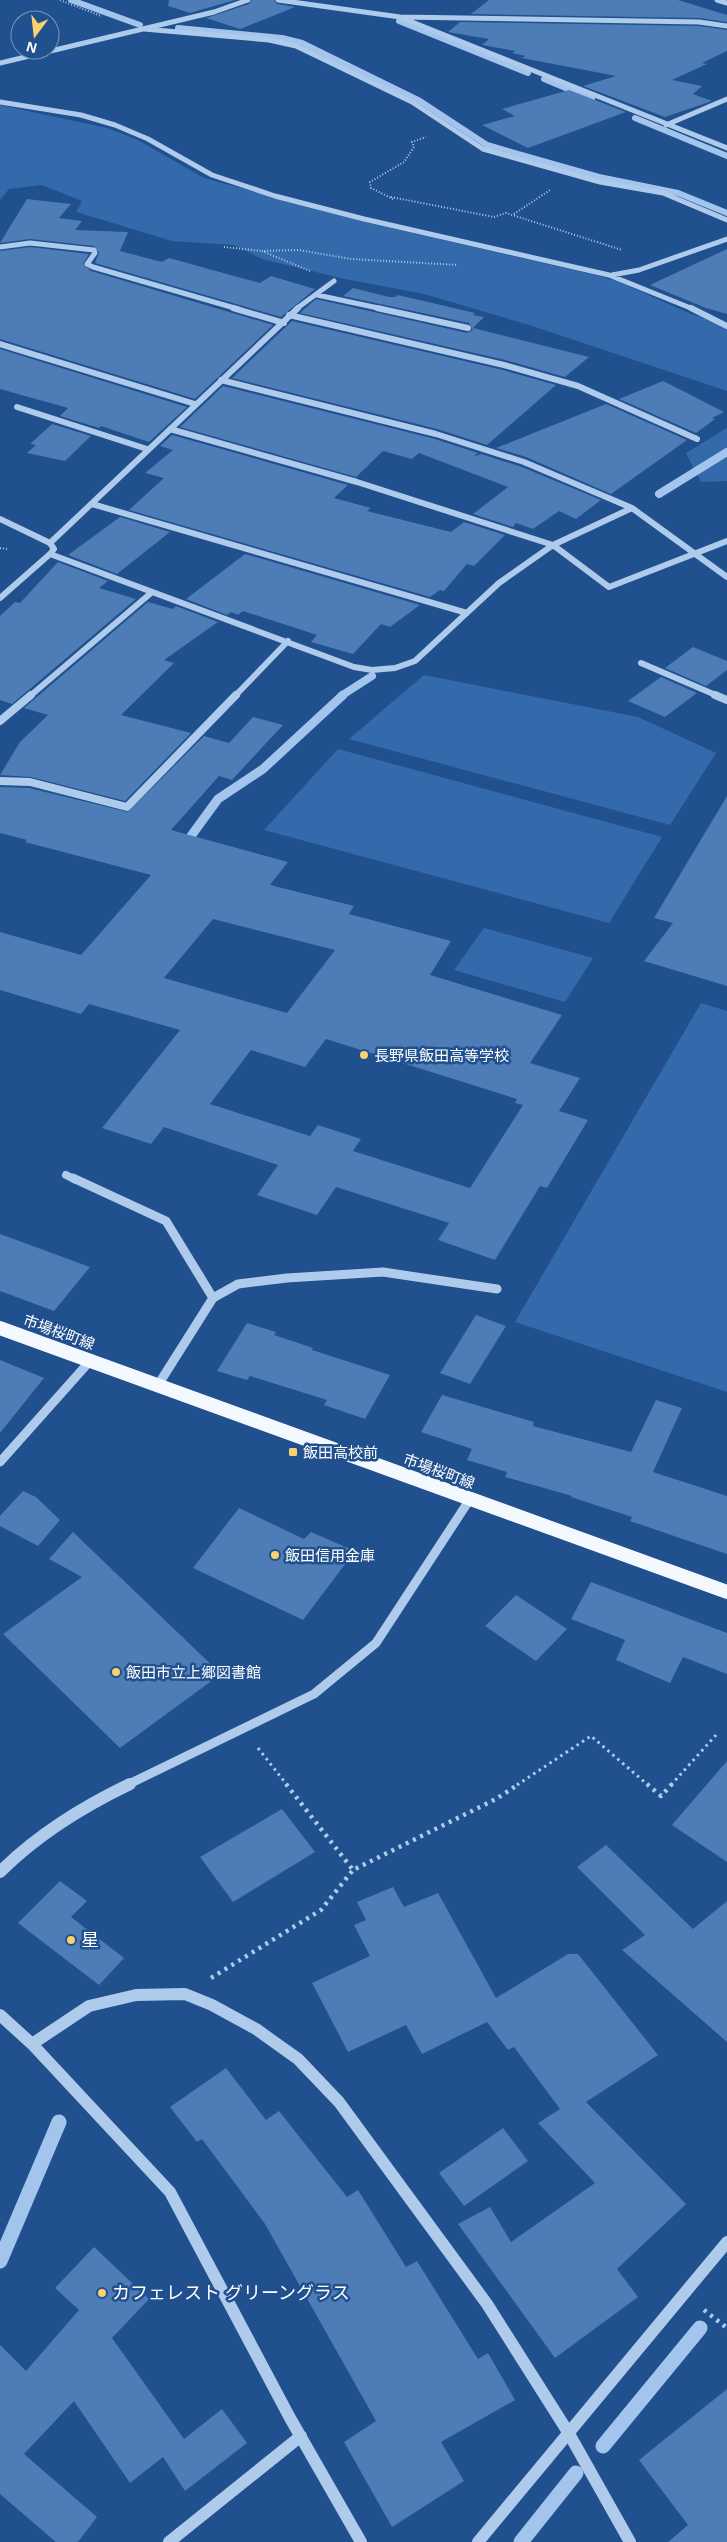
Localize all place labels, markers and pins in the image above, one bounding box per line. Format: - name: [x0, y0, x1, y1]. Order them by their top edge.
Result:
- place label: 長野県飯田高等学校: [374, 1047, 509, 1064]
- marker: 長野県飯田高等学校: [358, 1049, 370, 1061]
- place label: 飯田高校前: [303, 1444, 378, 1461]
- marker: 飯田高校前: [287, 1446, 299, 1458]
- place label: 飯田信用金庫: [285, 1547, 375, 1564]
- marker: 飯田信用金庫: [269, 1549, 281, 1561]
- place label: 飯田市立上郷図書館: [126, 1664, 261, 1681]
- marker: 飯田市立上郷図書館: [110, 1666, 122, 1678]
- place label: 星: [81, 1930, 99, 1950]
- marker: 星: [65, 1934, 77, 1946]
- place label: カフェレスト グリーングラス: [112, 2283, 350, 2303]
- marker: カフェレスト グリーングラス: [96, 2287, 108, 2299]

